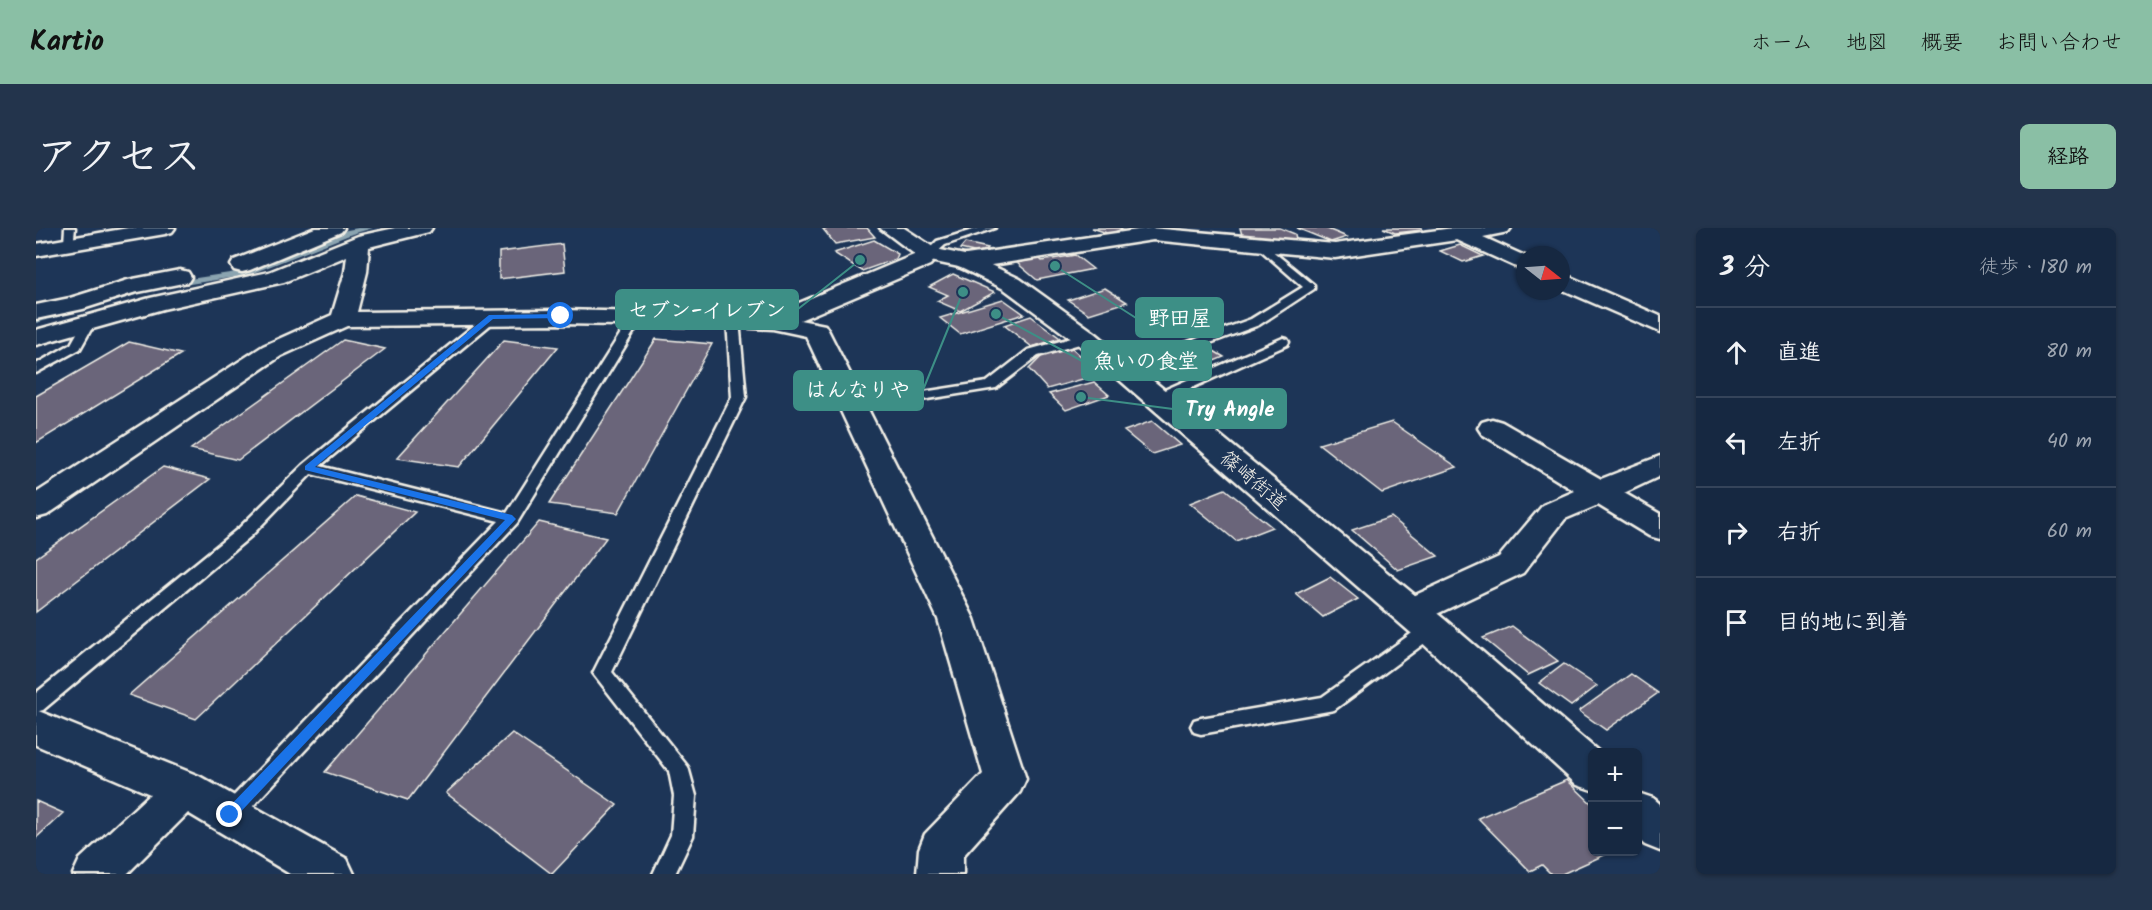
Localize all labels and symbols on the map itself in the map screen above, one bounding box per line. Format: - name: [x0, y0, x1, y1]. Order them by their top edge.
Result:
- north arrow: [1516, 246, 1570, 300]
- callout: セブン-イレブン: [616, 290, 798, 329]
- text: セブン-イレブン: [628, 295, 786, 328]
- callout: 野田屋: [1136, 298, 1223, 337]
- route start: [547, 302, 573, 328]
- text: 野田屋: [1149, 303, 1212, 336]
- callout: 魚いの食堂: [1082, 341, 1211, 380]
- text: 魚いの食堂: [1094, 346, 1199, 379]
- callout: はんなりや: [794, 371, 923, 410]
- text: はんなりや: [806, 375, 911, 408]
- callout: Try Angle: [1173, 389, 1286, 428]
- text: Try Angle: [1186, 394, 1274, 427]
- street label: 篠崎街道: [1212, 444, 1294, 520]
- route end: [216, 801, 242, 827]

